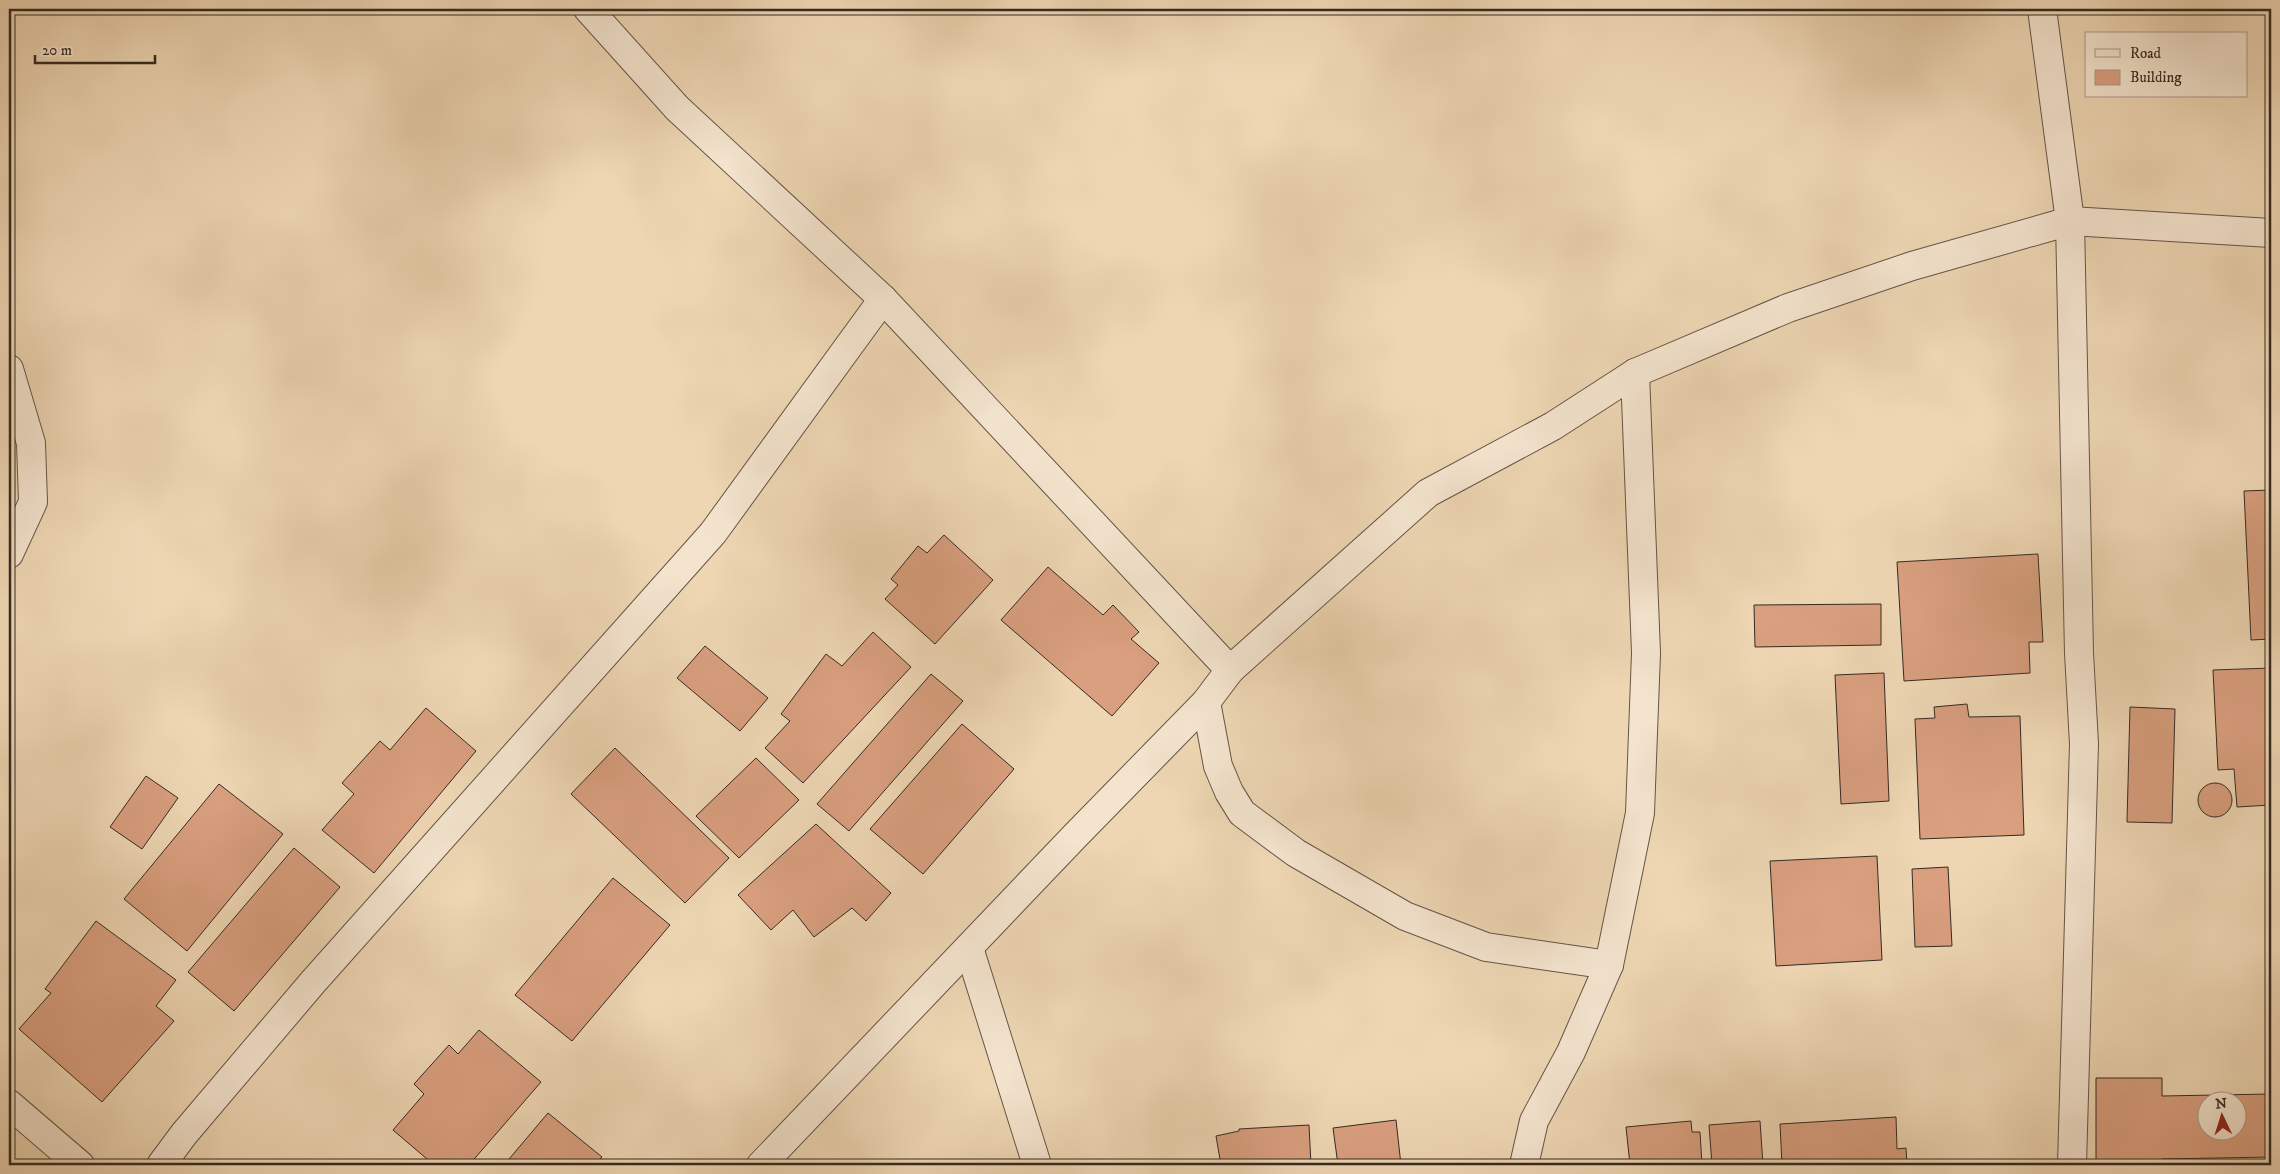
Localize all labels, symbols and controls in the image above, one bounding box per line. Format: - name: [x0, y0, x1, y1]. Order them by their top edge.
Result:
- scale bar: [35, 32, 155, 64]
- legend: [2085, 32, 2248, 98]
- text: 20 m: [42, 41, 72, 60]
- text: Road: [2130, 44, 2162, 63]
- text: Building: [2130, 68, 2182, 87]
- north arrow: [2198, 1092, 2248, 1142]
- text: N: [2215, 1095, 2228, 1113]

